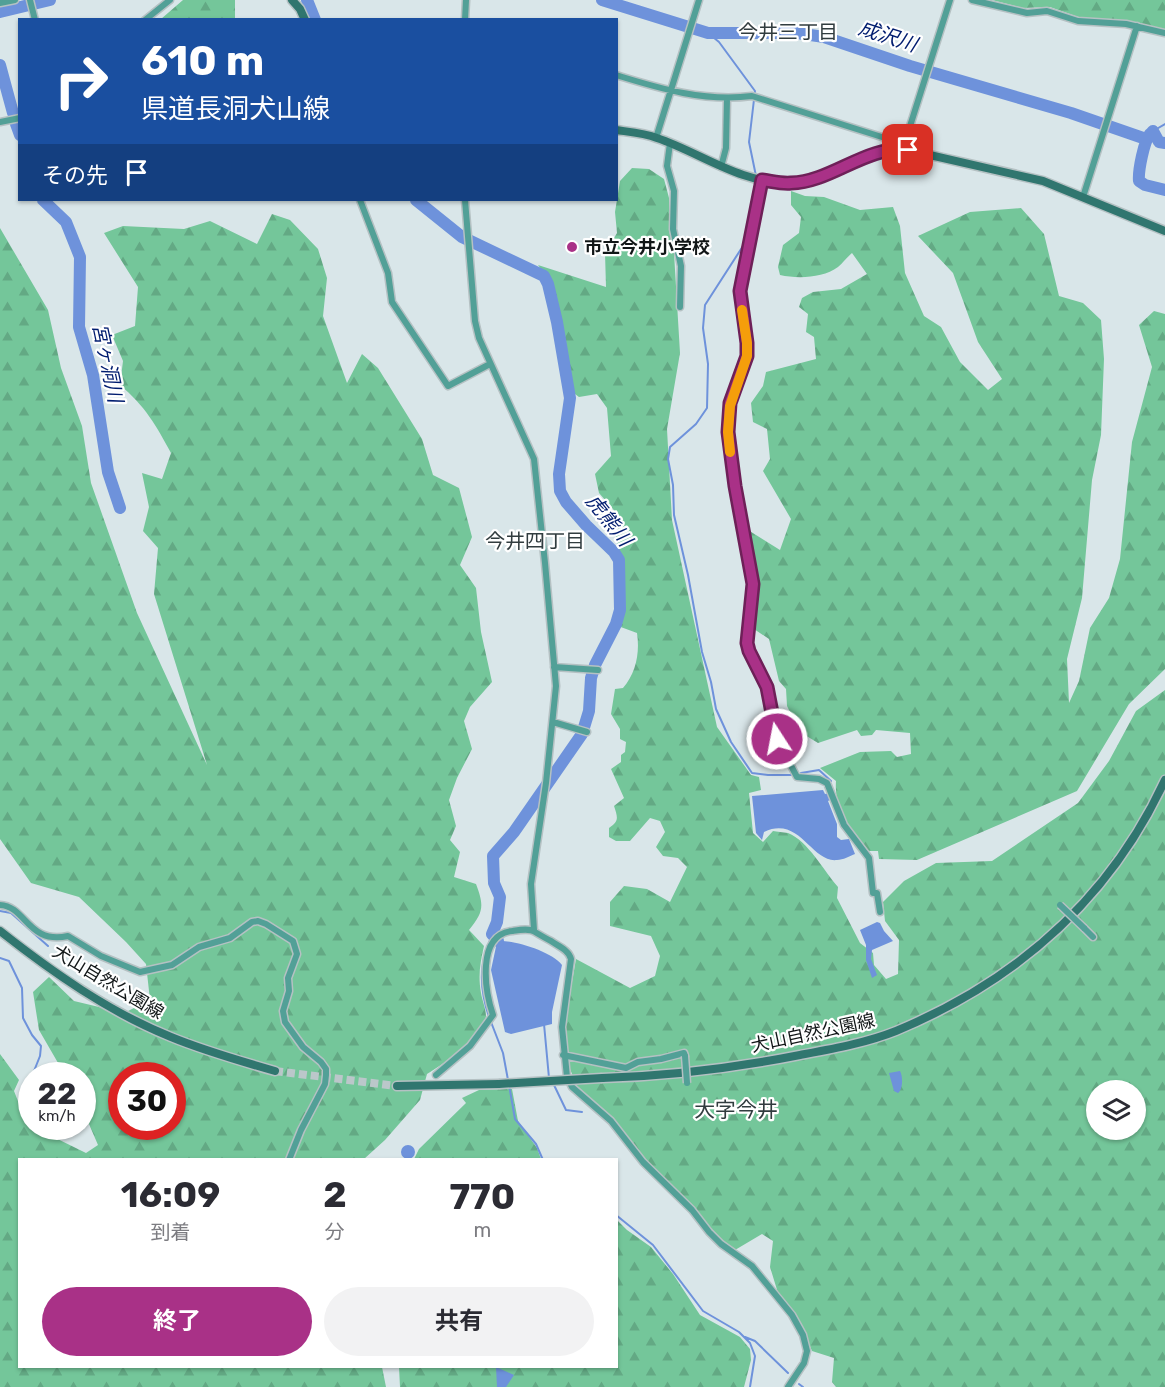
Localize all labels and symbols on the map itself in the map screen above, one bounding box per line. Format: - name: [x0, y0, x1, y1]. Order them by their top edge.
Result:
- water label: 成沢川: [856, 15, 922, 57]
- district label: 今井三丁目: [738, 20, 838, 44]
- pin: [882, 124, 933, 175]
- place label: 市立今井小学校: [584, 236, 710, 258]
- marker: 市立今井小学校: [565, 240, 579, 254]
- water label: 宮ヶ洞川: [88, 321, 128, 407]
- water label: 虎熊川: [581, 489, 638, 552]
- district label: 今井四丁目: [485, 529, 585, 553]
- position arrow: [745, 707, 809, 771]
- street label: 犬山自然公園線: [48, 940, 168, 1024]
- street label: 犬山自然公園線: [749, 1009, 877, 1057]
- speed limit sign: 30: [108, 1062, 186, 1140]
- district label: 大字今井: [694, 1097, 778, 1122]

